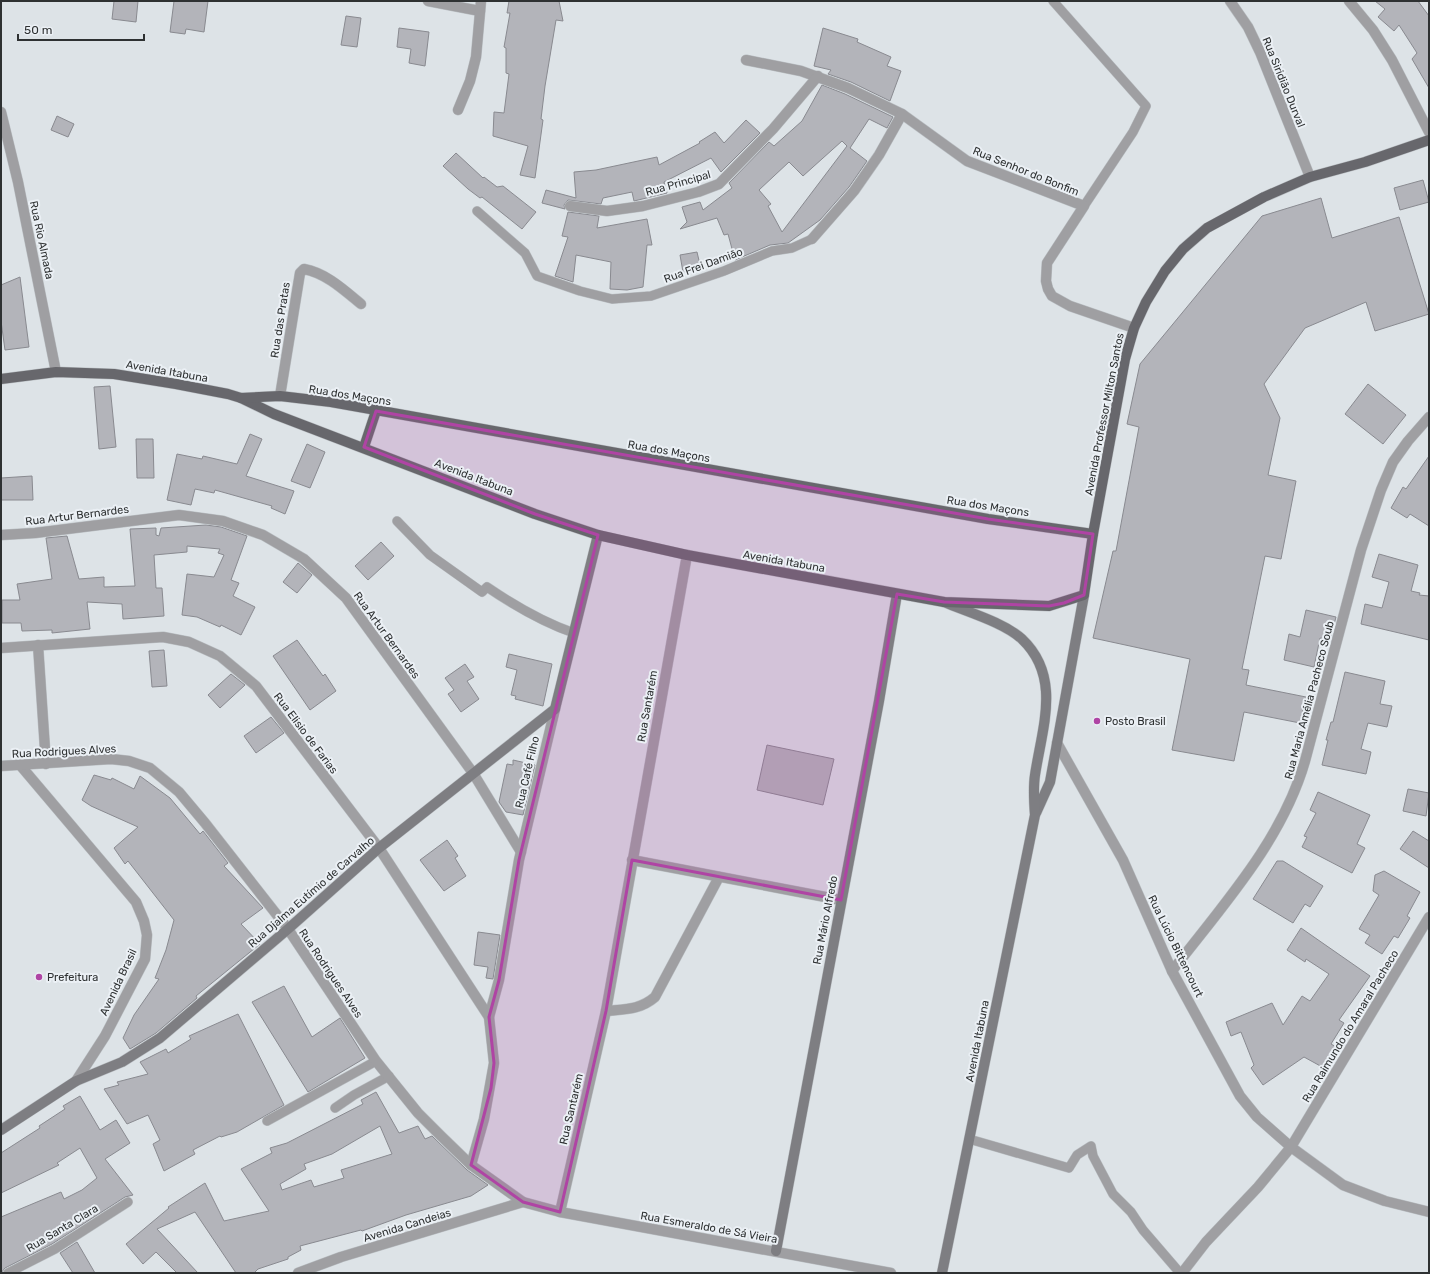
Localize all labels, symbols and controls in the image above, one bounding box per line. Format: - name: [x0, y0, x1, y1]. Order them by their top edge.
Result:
- scale bar: [18, 16, 144, 42]
- text: 50 m: [24, 23, 52, 37]
- street label: Rua Siridião Durval: [1259, 35, 1308, 129]
- street label: Rua Senhor do Bonfim: [971, 144, 1081, 199]
- street label: Rua Principal: [644, 168, 712, 199]
- street label: Rua Rio Almada: [27, 200, 56, 280]
- street label: Rua Frei Damião: [662, 245, 744, 286]
- street label: Rua das Pratas: [268, 281, 293, 359]
- street label: Avenida Professor Milton Santos: [1082, 331, 1127, 496]
- street label: Avenida Itabuna: [125, 358, 209, 385]
- street label: Rua dos Maçons: [308, 383, 392, 408]
- street label: Rua dos Maçons: [627, 438, 711, 465]
- street label: Avenida Itabuna: [433, 457, 515, 498]
- street label: Rua dos Maçons: [946, 494, 1030, 519]
- street label: Rua Artur Bernardes: [25, 503, 130, 528]
- street label: Avenida Itabuna: [742, 548, 826, 575]
- street label: Rua Artur Bernardes: [351, 589, 423, 682]
- street label: Rua Maria Amélia Pacheco Soub: [1282, 619, 1337, 781]
- street label: Rua Santarém: [635, 669, 660, 743]
- street label: Rua Elisio de Farias: [271, 690, 341, 777]
- place label: Posto Brasil: [1105, 715, 1166, 728]
- marker: Posto Brasil: [1092, 716, 1102, 726]
- street label: Rua Café Filho: [513, 735, 542, 809]
- street label: Rua Rodrigues Alves: [12, 742, 117, 761]
- street label: Rua Djalma Eutímio de Carvalho: [246, 834, 377, 951]
- street label: Rua Mário Alfredo: [810, 875, 840, 966]
- street label: Rua Lúcio Bittencourt: [1145, 893, 1206, 1000]
- street label: Rua Rodrigues Alves: [296, 926, 365, 1021]
- street label: Avenida Brasil: [97, 947, 140, 1018]
- street label: Rua Raimundo do Amaral Pacheco: [1300, 948, 1401, 1105]
- place label: Prefeitura: [47, 971, 98, 984]
- marker: Prefeitura: [34, 972, 44, 982]
- street label: Avenida Itabuna: [963, 999, 992, 1083]
- street label: Rua Santarém: [557, 1072, 586, 1146]
- street label: Rua Santa Clara: [24, 1202, 100, 1255]
- street label: Avenida Candeias: [362, 1206, 453, 1245]
- street label: Rua Esmeraldo de Sá Vieira: [639, 1209, 778, 1246]

